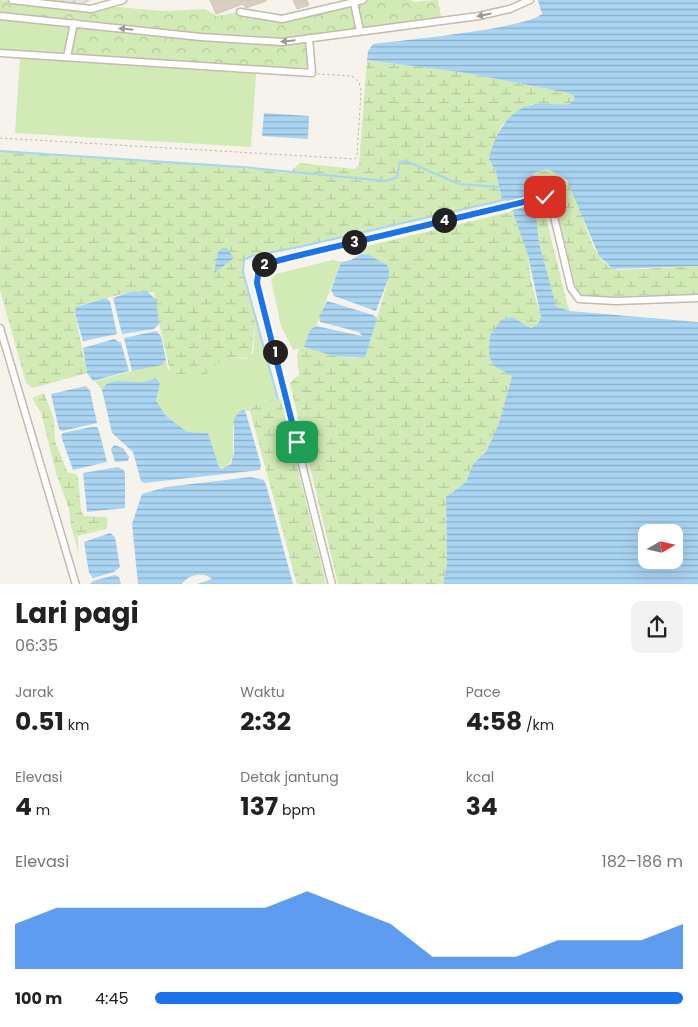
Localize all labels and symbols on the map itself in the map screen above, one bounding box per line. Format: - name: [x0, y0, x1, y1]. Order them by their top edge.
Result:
- one-way arrow: [476, 11, 492, 19]
- one-way arrow: [118, 25, 134, 33]
- one-way arrow: [280, 37, 296, 45]
- pin: [524, 176, 566, 218]
- pin: 4: [432, 208, 456, 232]
- pin: 3: [342, 230, 366, 254]
- pin: 2: [252, 252, 276, 276]
- pin: 1: [262, 340, 288, 364]
- pin: [276, 421, 318, 463]
- north arrow: [638, 524, 682, 569]

